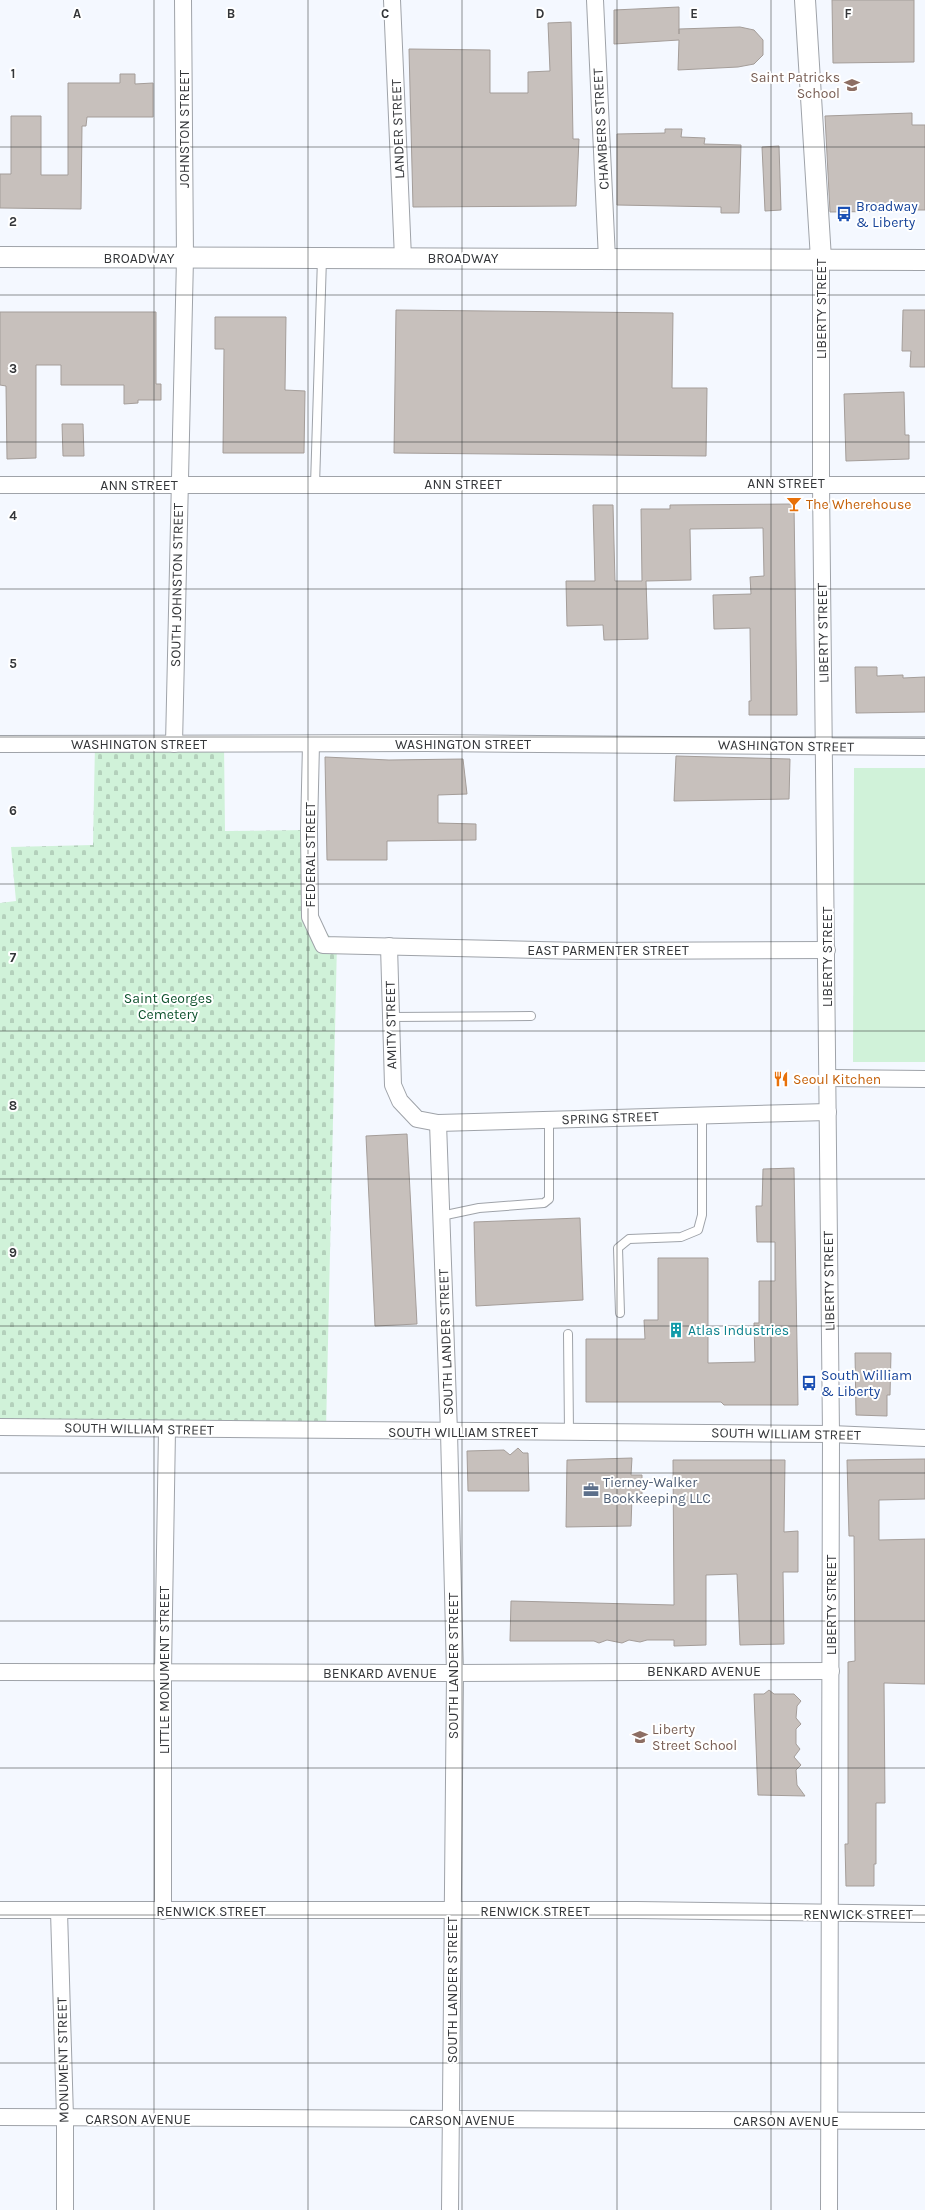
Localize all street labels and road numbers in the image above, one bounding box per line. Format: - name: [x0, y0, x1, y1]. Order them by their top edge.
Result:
- street label: CHAMBERS STREET: [589, 68, 613, 190]
- street label: JOHNSTON STREET: [176, 70, 193, 188]
- street label: LANDER STREET: [388, 79, 408, 179]
- street label: BROADWAY: [103, 250, 175, 267]
- street label: BROADWAY: [427, 250, 499, 267]
- street label: LIBERTY STREET: [813, 259, 830, 359]
- street label: ANN STREET: [747, 475, 825, 492]
- street label: ANN STREET: [424, 476, 502, 493]
- street label: ANN STREET: [100, 477, 178, 494]
- street label: SOUTH JOHNSTON STREET: [167, 503, 187, 667]
- street label: LIBERTY STREET: [814, 583, 832, 683]
- street label: WASHINGTON STREET: [71, 736, 207, 753]
- street label: WASHINGTON STREET: [395, 736, 531, 753]
- street label: WASHINGTON STREET: [718, 736, 854, 756]
- street label: FEDERAL STREET: [302, 802, 319, 908]
- street label: LIBERTY STREET: [819, 907, 836, 1007]
- street label: EAST PARMENTER STREET: [527, 942, 689, 959]
- street label: AMITY STREET: [382, 981, 400, 1069]
- street label: SPRING STREET: [561, 1108, 659, 1128]
- street label: LIBERTY STREET: [820, 1231, 838, 1331]
- street label: SOUTH LANDER STREET: [435, 1269, 457, 1415]
- street label: SOUTH WILLIAM STREET: [64, 1419, 214, 1439]
- street label: SOUTH WILLIAM STREET: [388, 1424, 538, 1441]
- street label: SOUTH WILLIAM STREET: [711, 1424, 861, 1444]
- street label: LIBERTY STREET: [823, 1555, 840, 1655]
- street label: LITTLE MONUMENT STREET: [156, 1586, 173, 1754]
- street label: SOUTH LANDER STREET: [445, 1593, 462, 1739]
- street label: BENKARD AVENUE: [647, 1663, 761, 1680]
- street label: BENKARD AVENUE: [323, 1665, 437, 1682]
- street label: RENWICK STREET: [156, 1903, 266, 1920]
- street label: RENWICK STREET: [480, 1903, 590, 1920]
- street label: RENWICK STREET: [803, 1906, 913, 1923]
- street label: SOUTH LANDER STREET: [444, 1917, 461, 2063]
- street label: MONUMENT STREET: [53, 1997, 73, 2123]
- street label: CARSON AVENUE: [85, 2111, 191, 2128]
- street label: CARSON AVENUE: [409, 2112, 515, 2129]
- street label: CARSON AVENUE: [733, 2113, 839, 2130]

